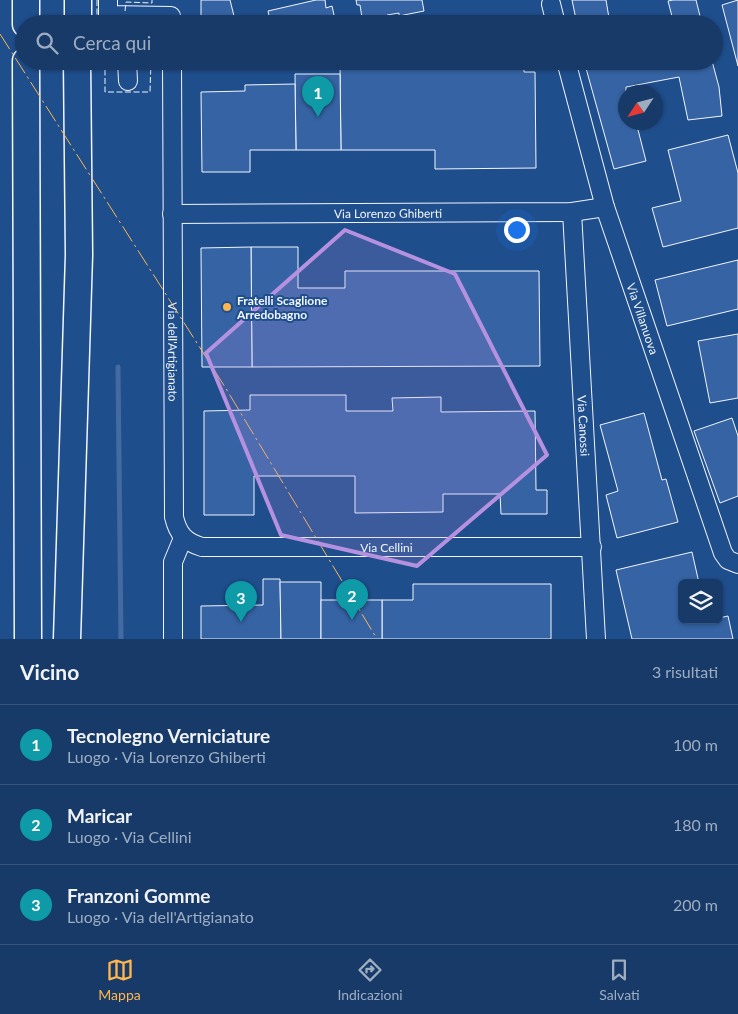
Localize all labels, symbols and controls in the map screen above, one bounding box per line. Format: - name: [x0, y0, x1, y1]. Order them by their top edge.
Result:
- search box: [15, 15, 723, 70]
- icon: search: [33, 29, 61, 57]
- text: Cerca qui: [73, 31, 151, 54]
- pin: 1: [302, 76, 334, 117]
- north arrow: [618, 85, 663, 130]
- street label: Via Lorenzo Ghiberti: [334, 205, 442, 221]
- your location: [504, 217, 530, 243]
- street label: Via Villanuova: [624, 281, 662, 356]
- place label: Fratelli Scaglione Arredobagno: [236, 293, 328, 322]
- marker: Fratelli Scaglione Arredobagno: [221, 301, 233, 313]
- street label: Via dell'Artigianato: [166, 302, 181, 402]
- street label: Via Canossi: [575, 395, 593, 457]
- street label: Via Cellini: [360, 540, 413, 555]
- pin: 2: [336, 579, 368, 620]
- map controls: [678, 579, 723, 624]
- button: layers: [678, 579, 723, 624]
- pin: 3: [225, 581, 257, 622]
- text: Vicino: [20, 659, 79, 684]
- text: 3 risultati: [652, 662, 718, 681]
- text: Tecnolegno Verniciature: [67, 724, 270, 747]
- text: 1: [31, 735, 41, 754]
- text: 100 m: [673, 735, 718, 754]
- text: Luogo · Via Lorenzo Ghiberti: [67, 747, 266, 766]
- text: Maricar: [67, 804, 132, 827]
- text: 2: [31, 815, 41, 834]
- text: 180 m: [673, 815, 718, 834]
- text: Luogo · Via Cellini: [67, 827, 192, 846]
- text: Franzoni Gomme: [67, 884, 211, 907]
- text: 3: [31, 895, 41, 914]
- text: 200 m: [673, 895, 718, 914]
- text: Luogo · Via dell'Artigianato: [67, 907, 254, 926]
- tab: Mappa: [98, 956, 141, 1003]
- tab: Indicazioni: [337, 956, 403, 1003]
- tab: Salvati: [599, 956, 640, 1003]

